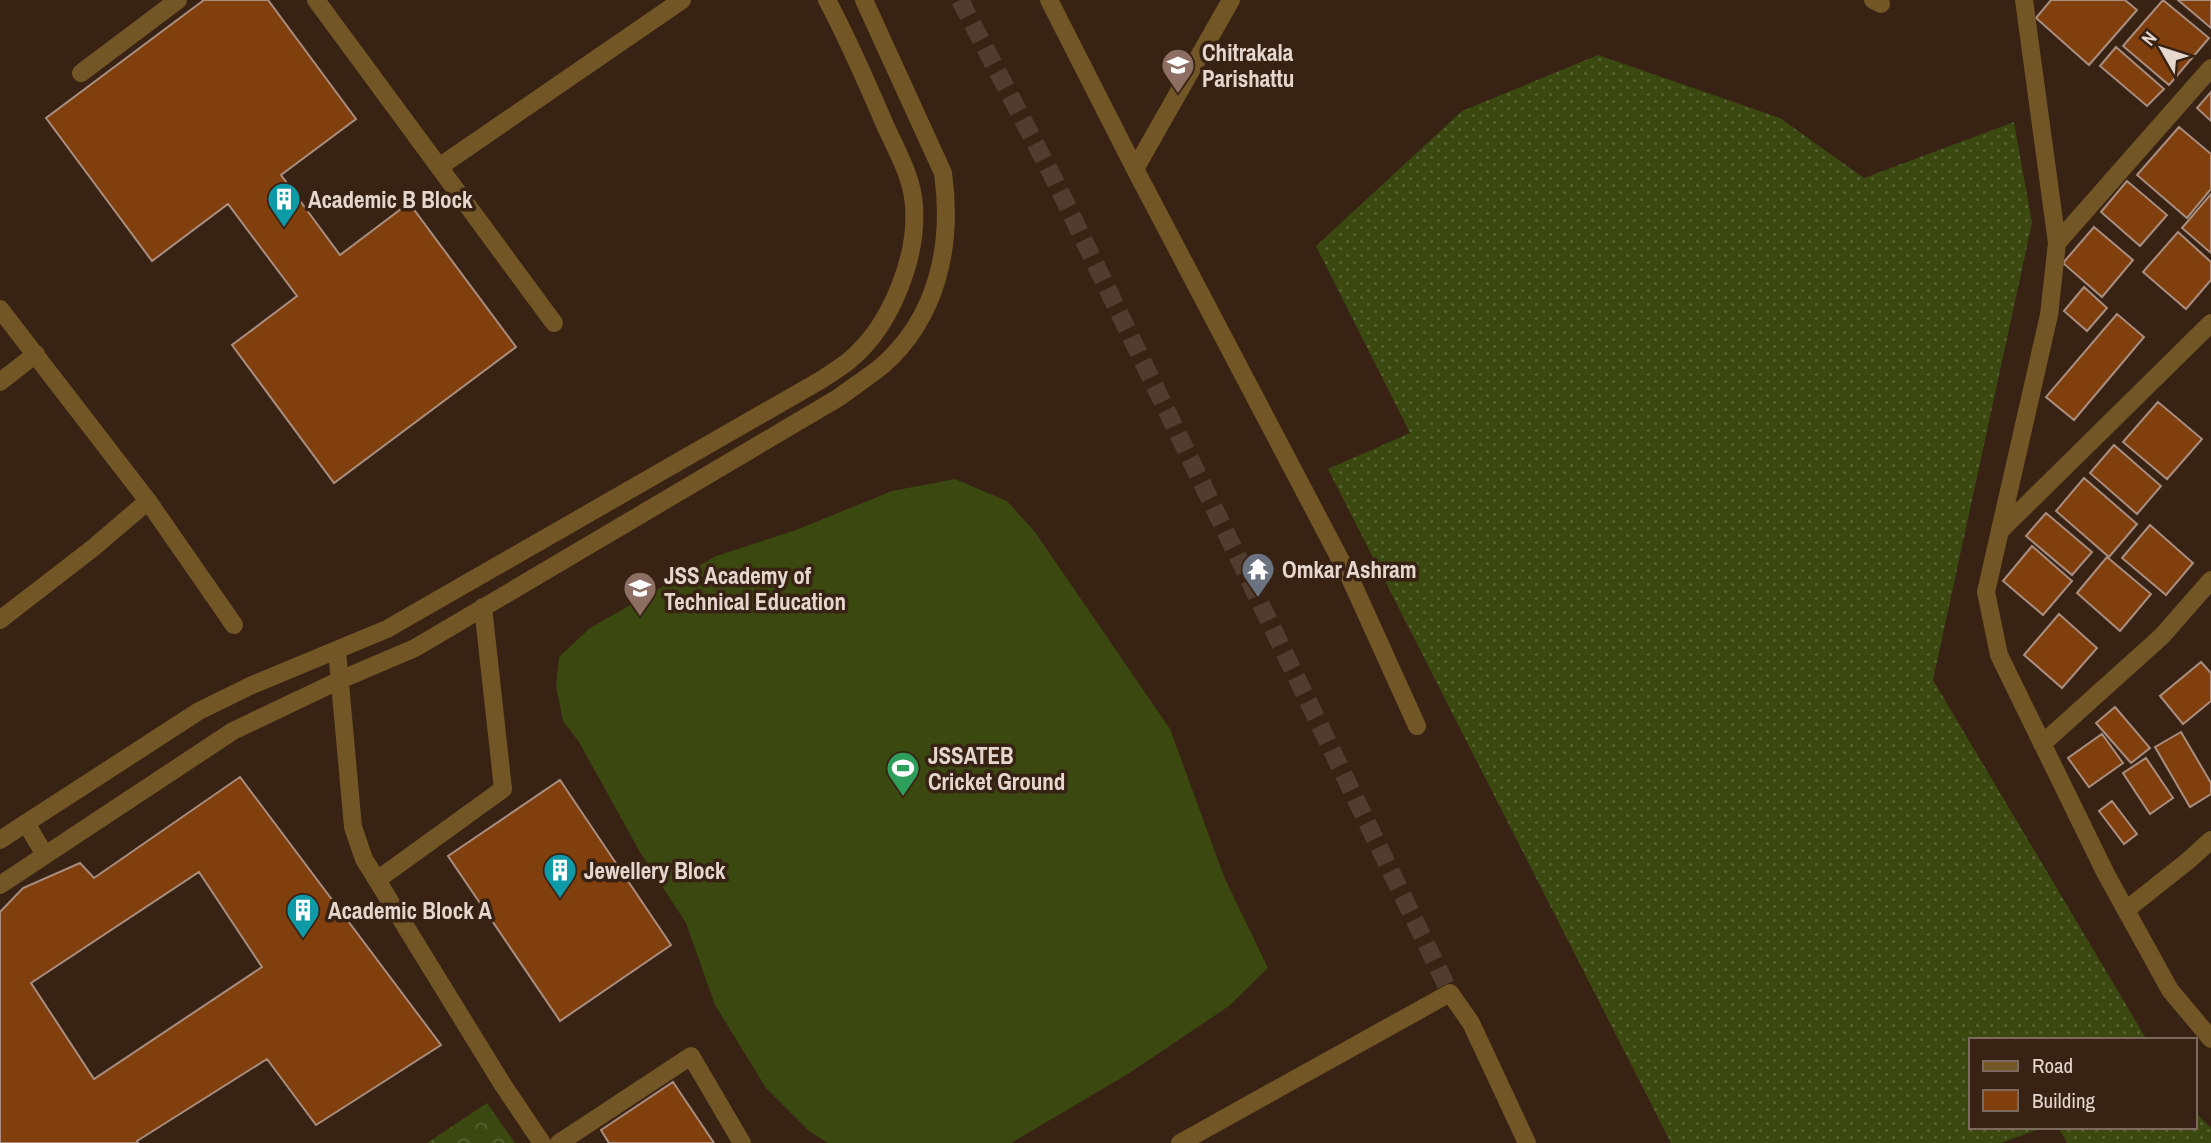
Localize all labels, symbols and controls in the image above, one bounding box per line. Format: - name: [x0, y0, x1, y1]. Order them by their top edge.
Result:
- north arrow: [2127, 14, 2197, 84]
- text: N: [2135, 26, 2162, 51]
- place label: Chitrakala Parishattu: [1202, 37, 1294, 94]
- school or university icon: Chitrakala Parishattu: [1159, 46, 1197, 95]
- building icon: Academic B Block: [265, 180, 303, 229]
- place label: Academic B Block: [308, 184, 473, 215]
- temple icon: Omkar Ashram: [1239, 550, 1277, 599]
- place label: Omkar Ashram: [1282, 554, 1417, 585]
- place label: JSS Academy of Technical Education: [664, 560, 846, 617]
- school or university icon: JSS Academy of Technical Education: [621, 569, 659, 618]
- place label: JSSATEB Cricket Ground: [928, 740, 1065, 797]
- sports icon: JSSATEB Cricket Ground: [884, 749, 922, 798]
- building icon: Jewellery Block: [541, 851, 579, 900]
- place label: Jewellery Block: [584, 855, 726, 886]
- building icon: Academic Block A: [284, 891, 322, 940]
- place label: Academic Block A: [328, 895, 492, 926]
- legend: [1969, 1038, 2197, 1129]
- text: Road: [2032, 1051, 2073, 1080]
- text: Building: [2032, 1086, 2096, 1115]

